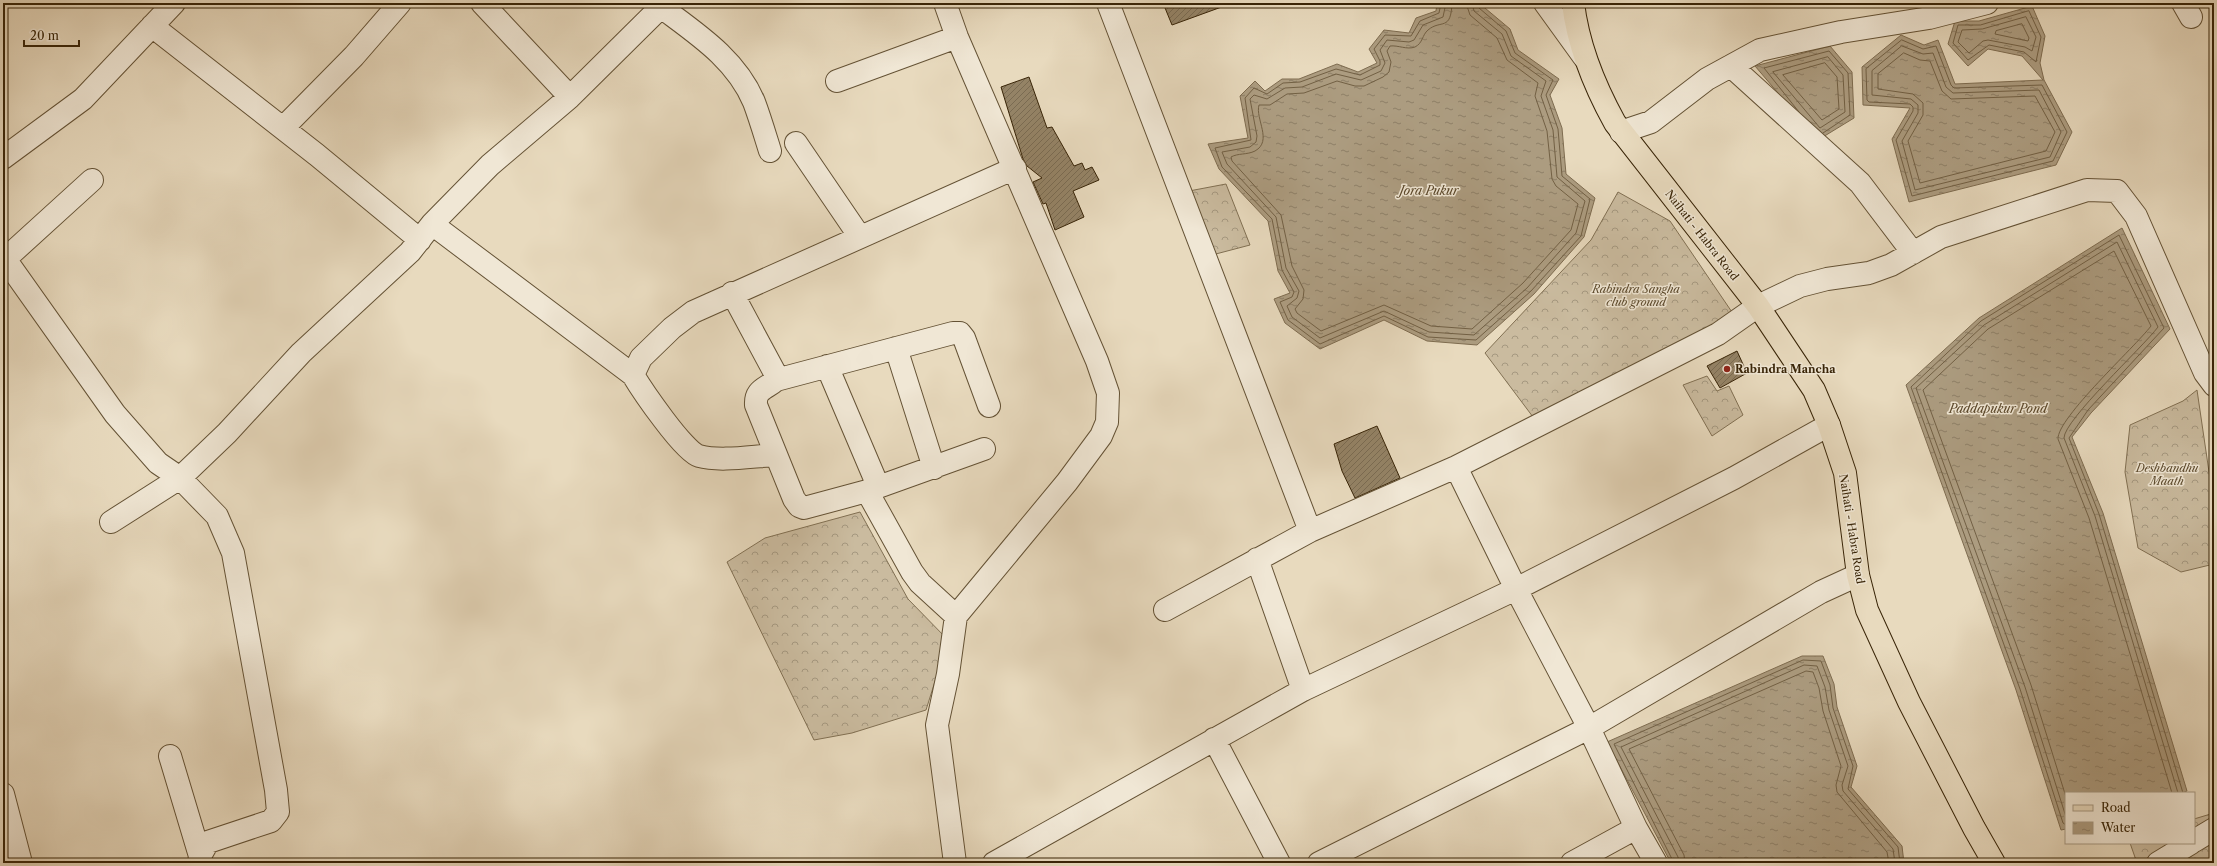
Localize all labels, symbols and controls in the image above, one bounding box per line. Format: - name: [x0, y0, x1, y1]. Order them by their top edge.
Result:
- scale bar: [24, 22, 79, 48]
- text: 20 m: [30, 28, 59, 43]
- water label: Jora Pukur: [1395, 183, 1460, 198]
- street label: Naihati - Habra Road: [1662, 187, 1742, 283]
- park label: Rabindra Sangha club ground: [1591, 282, 1680, 309]
- place label: Rabindra Mancha: [1735, 362, 1836, 376]
- marker: Rabindra Mancha: [1722, 364, 1732, 374]
- water label: Paddapukur Pond: [1948, 401, 2049, 416]
- park label: Deshbandhu Maath: [2135, 461, 2199, 488]
- street label: Naihati - Habra Road: [1836, 473, 1868, 585]
- legend: [2065, 792, 2195, 844]
- text: Road: [2101, 800, 2131, 815]
- text: Water: [2100, 820, 2135, 835]

